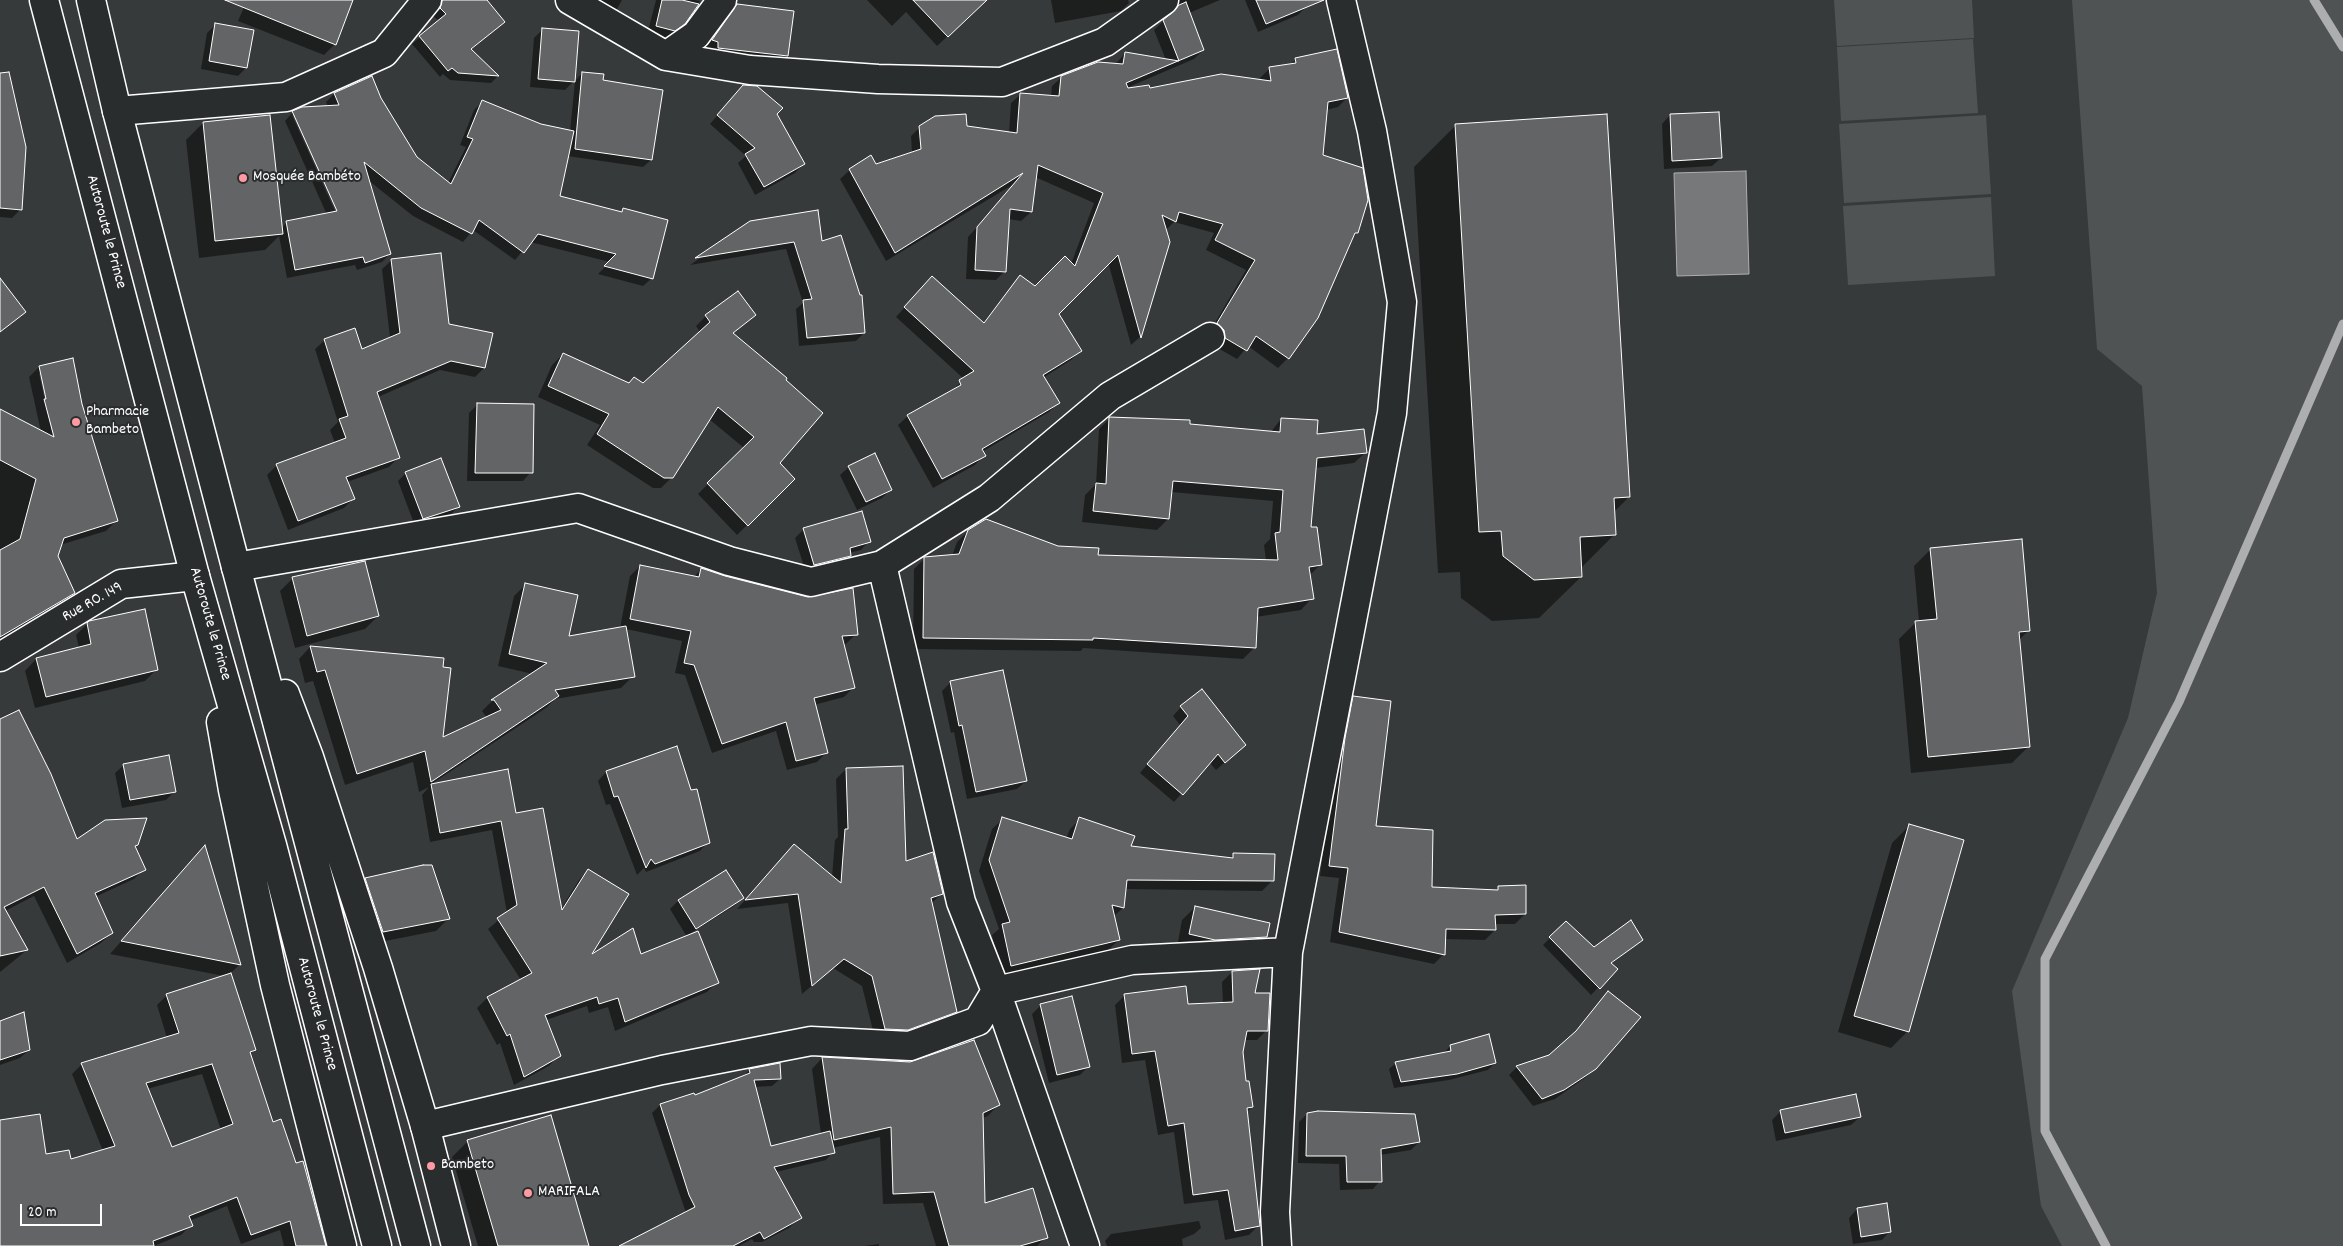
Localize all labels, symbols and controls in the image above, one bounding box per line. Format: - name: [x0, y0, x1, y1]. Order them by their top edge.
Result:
- place label: Mosquée Bambéto: [253, 168, 361, 188]
- marker: Mosquée Bambéto: [237, 172, 249, 184]
- street label: Autoroute le Prince: [81, 173, 129, 291]
- place label: Pharmacie Bambeto: [86, 403, 149, 441]
- marker: Pharmacie Bambeto: [70, 416, 82, 428]
- street label: Autoroute le Prince: [184, 565, 234, 683]
- street label: Rue RO. 149: [59, 579, 127, 627]
- street label: Autoroute le Prince: [292, 955, 340, 1073]
- place label: Bambeto: [441, 1156, 494, 1176]
- marker: Bambeto: [425, 1160, 437, 1172]
- place label: MARIFALA: [538, 1183, 600, 1203]
- marker: MARIFALA: [522, 1187, 534, 1199]
- scale bar: [22, 1194, 105, 1226]
- text: 20 m: [28, 1202, 56, 1224]

